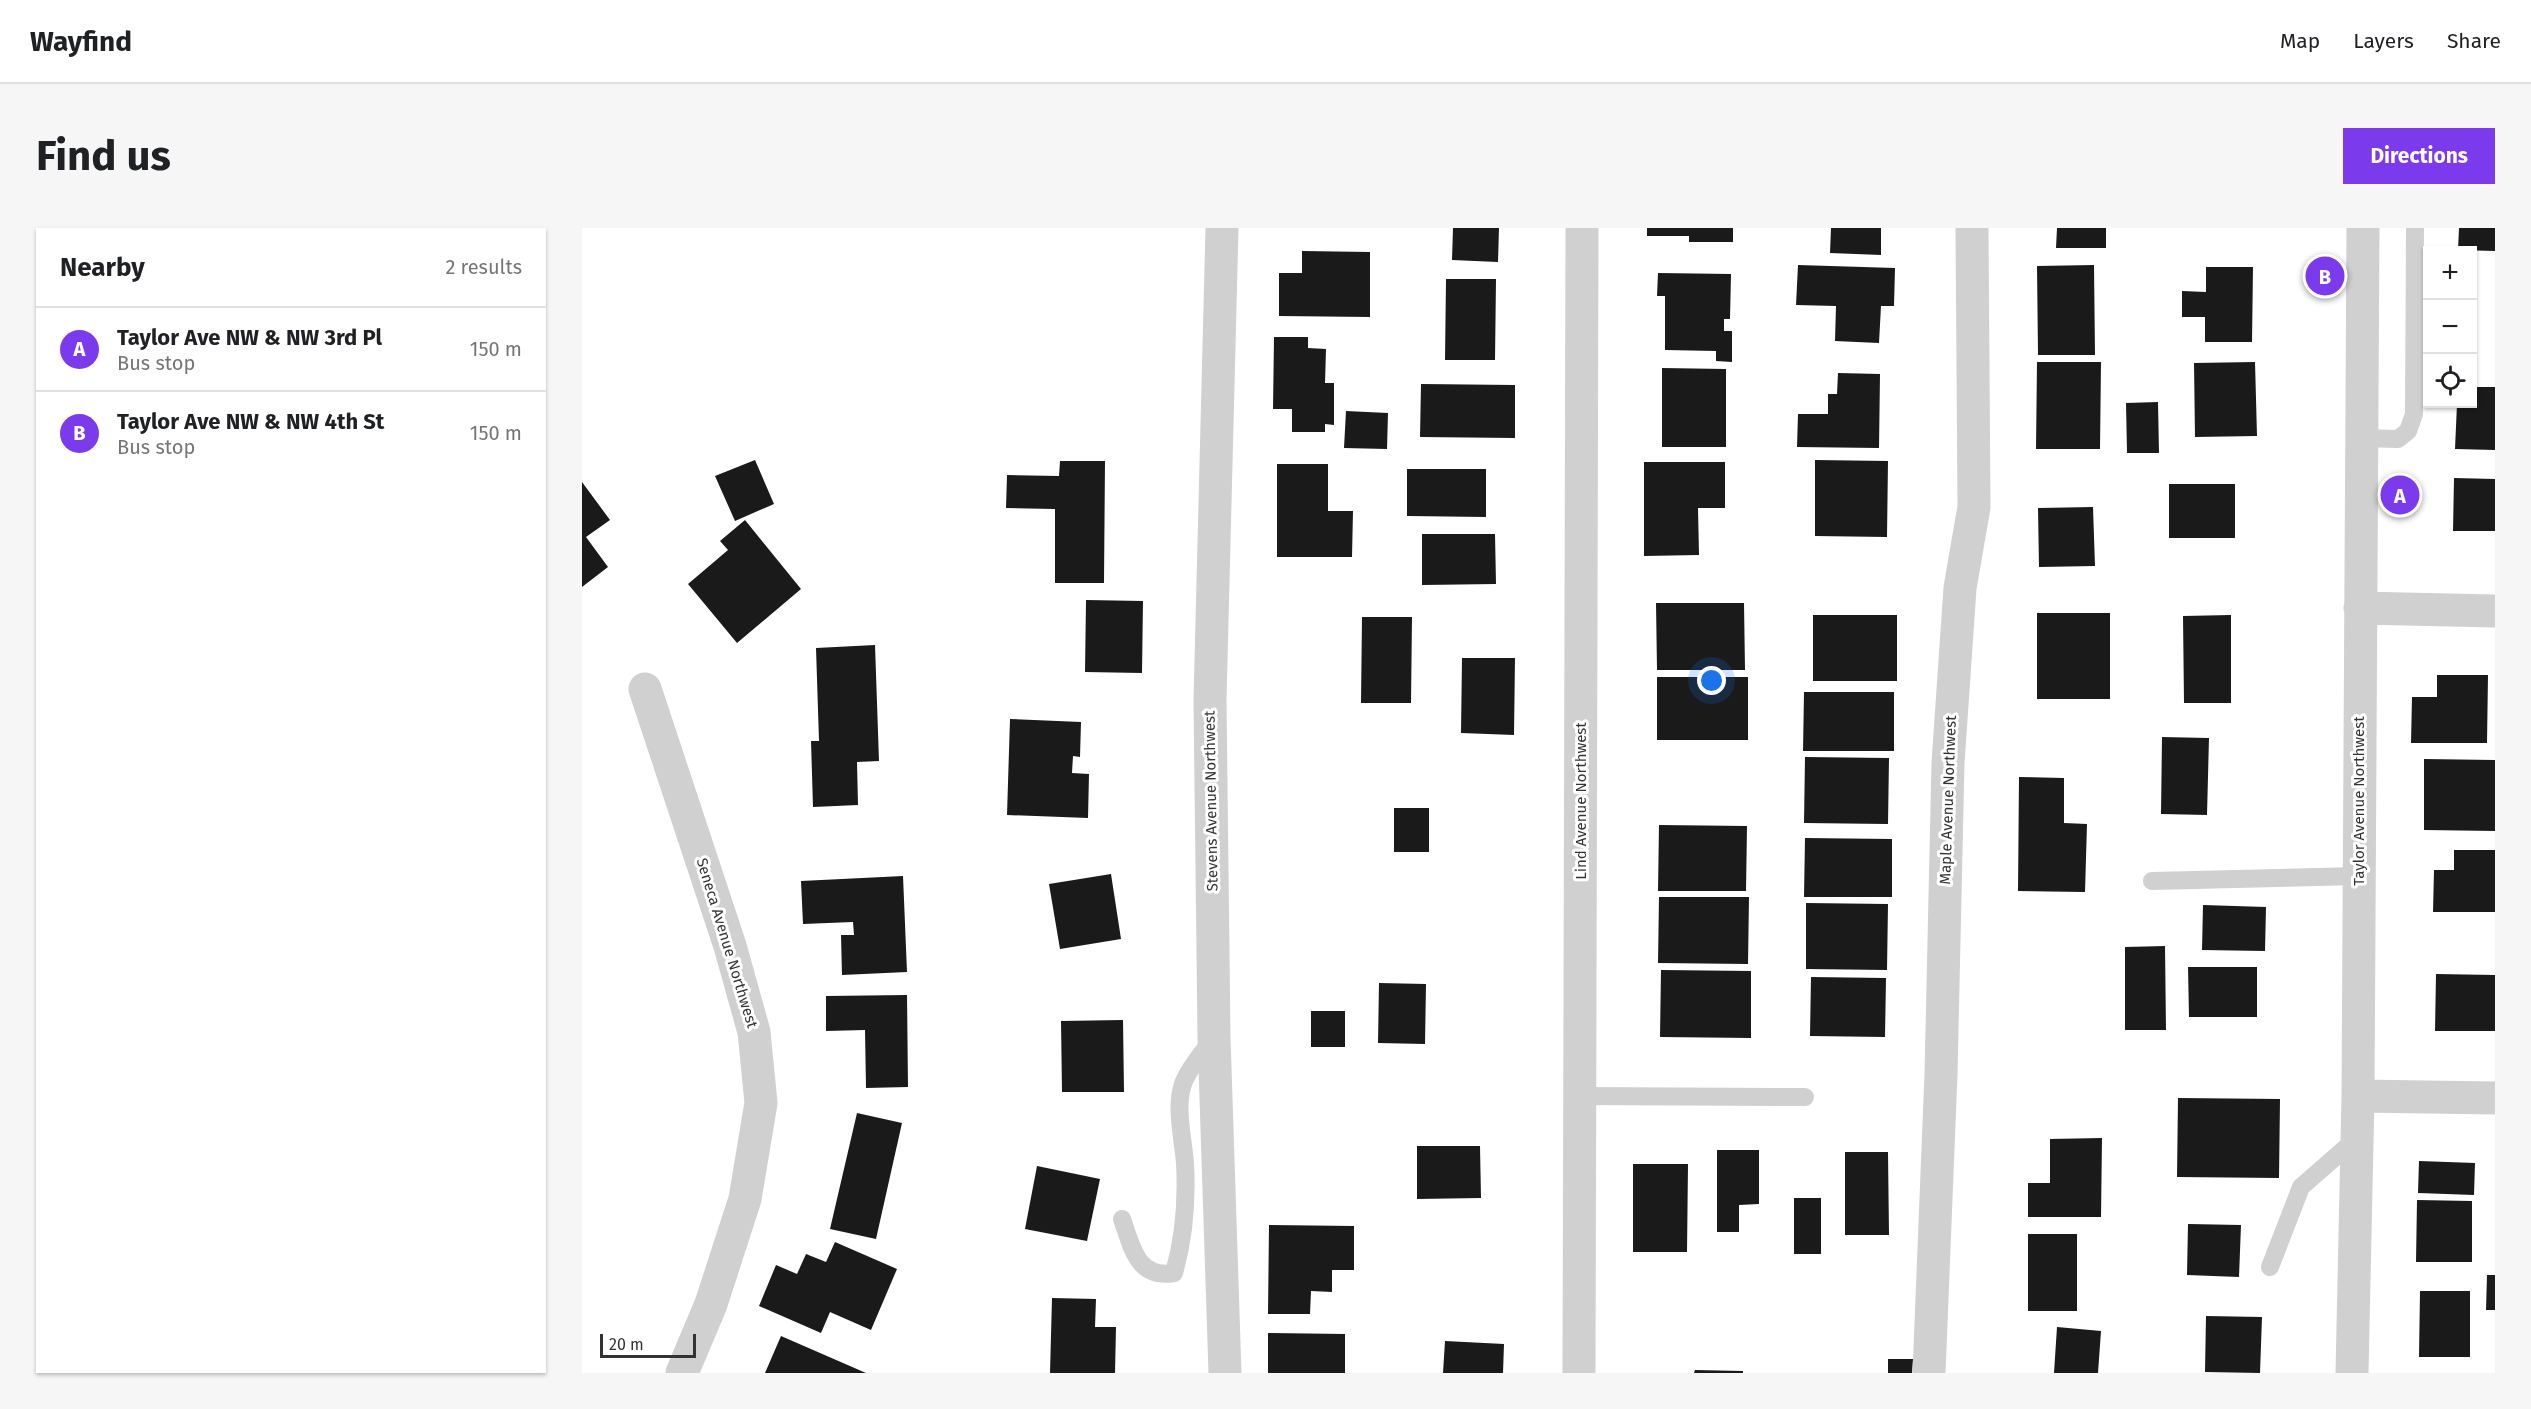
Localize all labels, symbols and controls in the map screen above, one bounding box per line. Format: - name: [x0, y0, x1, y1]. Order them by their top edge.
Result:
- text: Wayfind: [30, 25, 132, 58]
- text: Map: [2280, 28, 2320, 54]
- text: Layers: [2353, 28, 2414, 54]
- text: Share: [2447, 28, 2501, 54]
- button: Directions: [2343, 128, 2495, 184]
- text: Find us: [36, 131, 171, 181]
- map controls: [2423, 246, 2477, 408]
- button: +: [2423, 246, 2477, 300]
- text: Nearby: [60, 252, 145, 283]
- pin: B: [2306, 254, 2344, 298]
- text: 2 results: [445, 255, 522, 279]
- button: −: [2423, 300, 2477, 354]
- text: Taylor Ave NW & NW 3rd Pl: [117, 324, 382, 351]
- text: A: [74, 337, 85, 361]
- text: 150 m: [470, 337, 522, 361]
- text: Bus stop: [117, 351, 195, 375]
- button: locate: [2423, 354, 2477, 408]
- text: Taylor Ave NW & NW 4th St: [117, 408, 384, 435]
- text: B: [73, 421, 86, 445]
- text: 150 m: [470, 421, 522, 445]
- text: Bus stop: [117, 435, 195, 459]
- pin: A: [2380, 472, 2420, 518]
- your location: [1697, 666, 1726, 695]
- street label: Stevens Avenue Northwest: [1200, 710, 1222, 892]
- street label: Maple Avenue Northwest: [1936, 714, 1960, 885]
- street label: Taylor Avenue Northwest: [2350, 716, 2368, 886]
- street label: Lind Avenue Northwest: [1572, 722, 1590, 880]
- street label: Seneca Avenue Northwest: [693, 856, 762, 1031]
- scale bar: [600, 1331, 696, 1358]
- text: 20 m: [609, 1335, 644, 1354]

